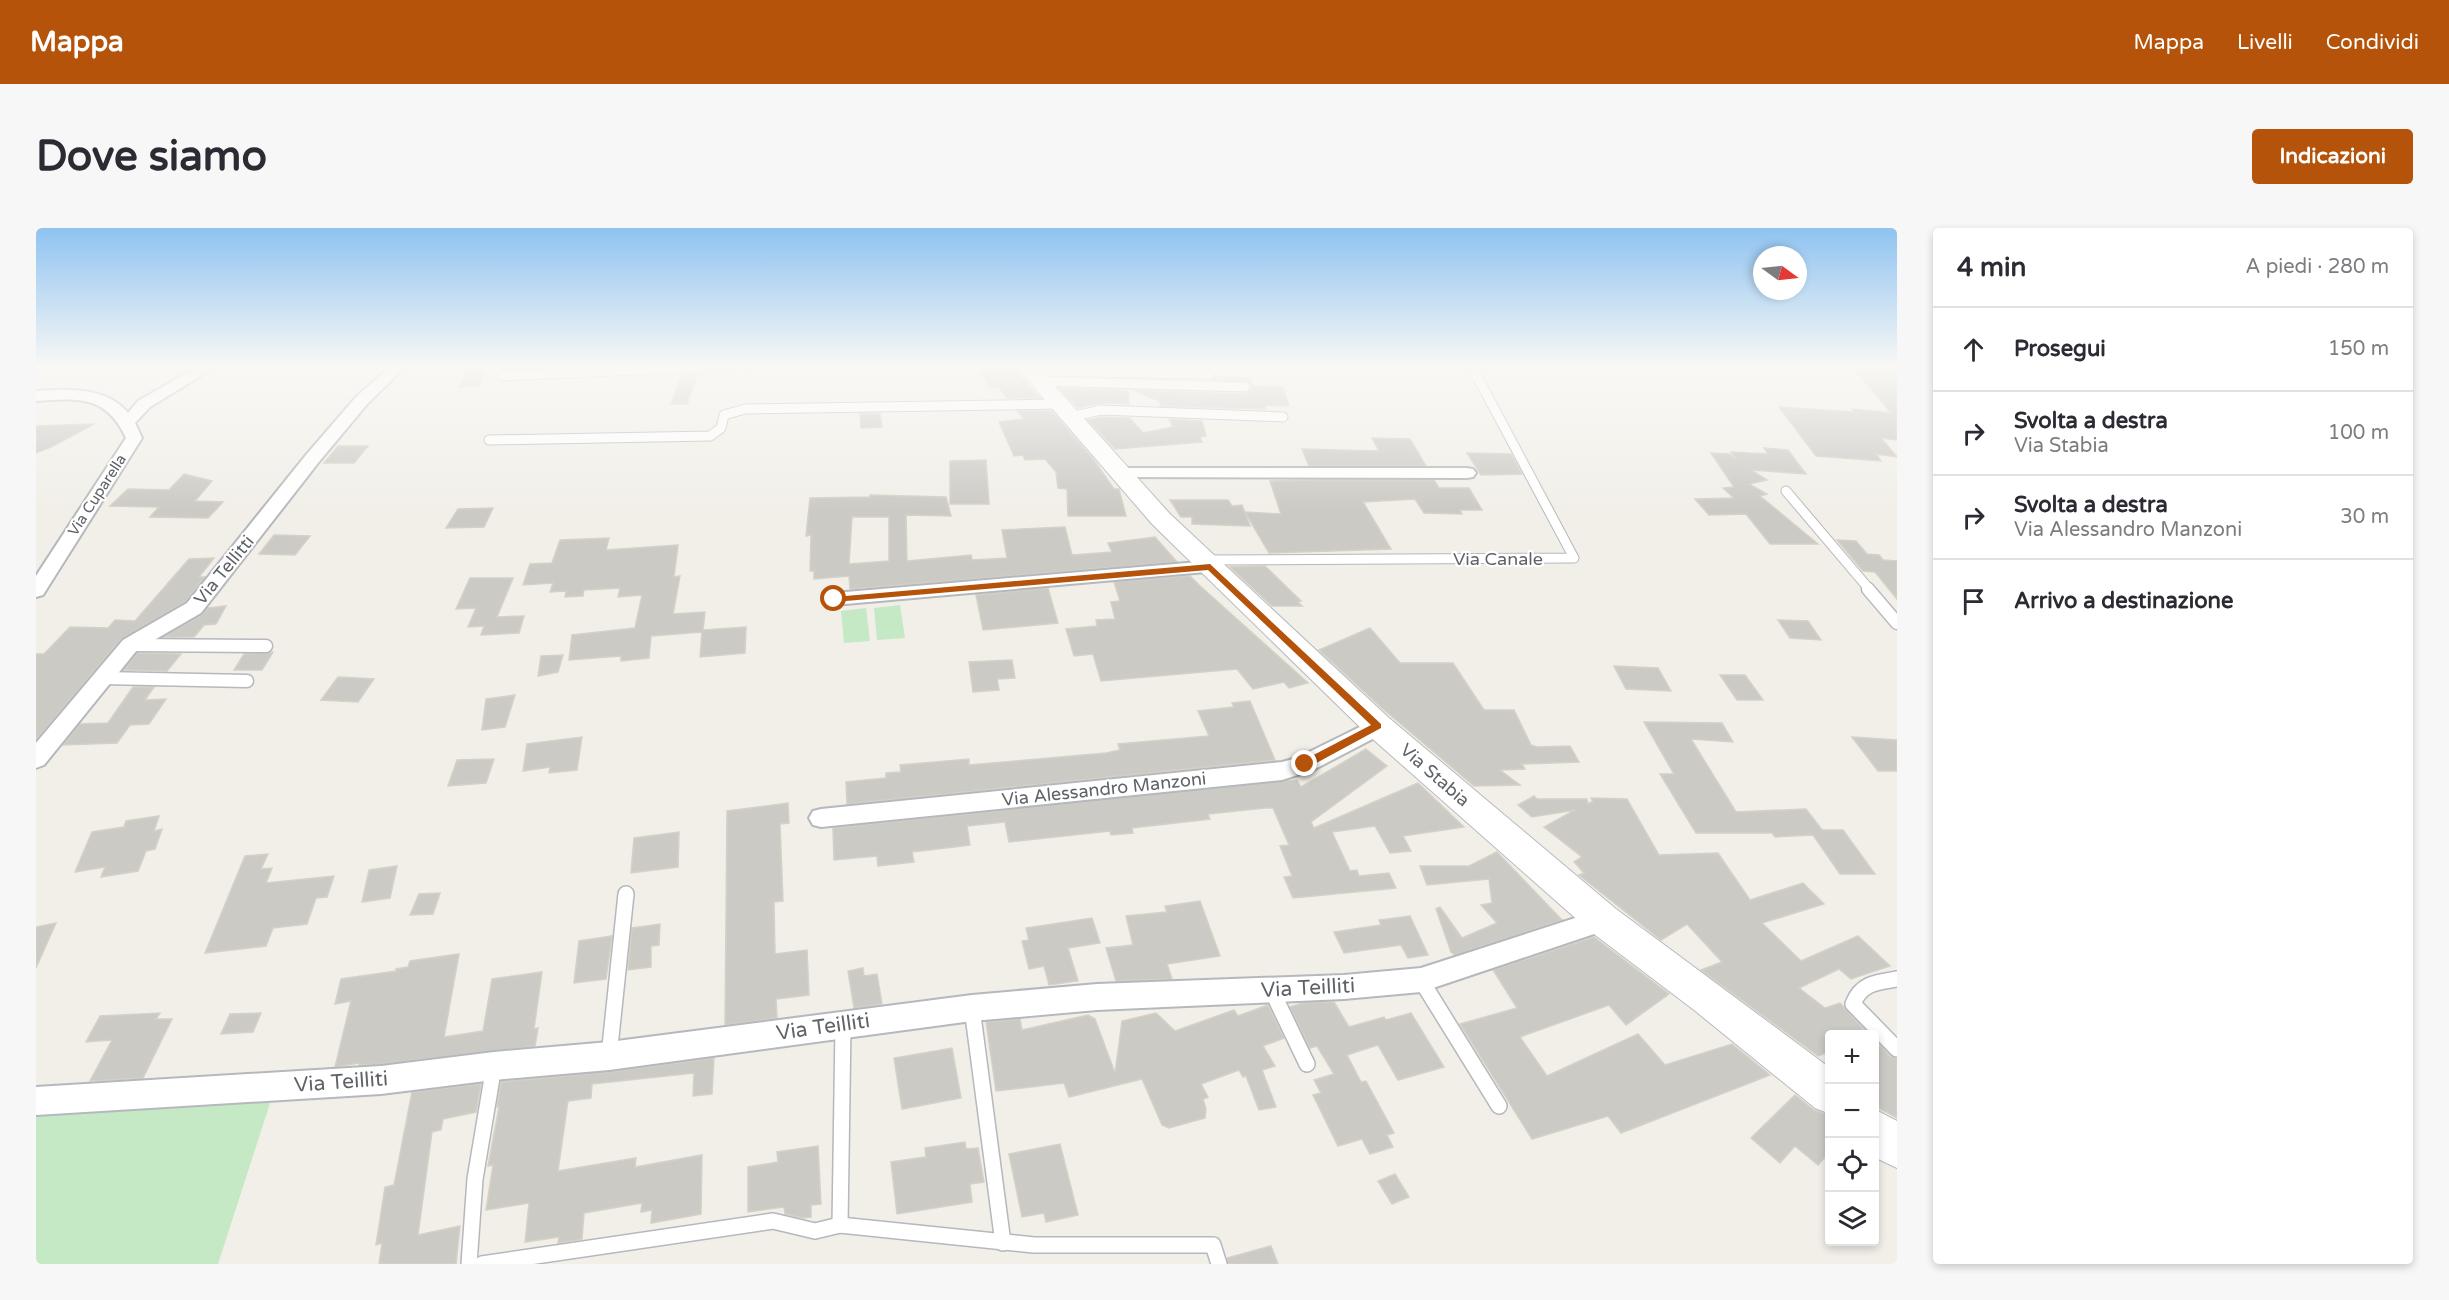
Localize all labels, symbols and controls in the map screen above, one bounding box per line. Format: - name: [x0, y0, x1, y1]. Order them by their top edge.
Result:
- text: Mappa: [30, 25, 124, 59]
- text: Mappa: [2134, 30, 2204, 55]
- text: Livelli: [2237, 30, 2293, 55]
- text: Condividi: [2326, 30, 2419, 55]
- button: Indicazioni: [2252, 129, 2413, 184]
- text: Dove siamo: [36, 131, 267, 182]
- north arrow: [1753, 246, 1807, 300]
- text: 4 min: [1957, 252, 2026, 283]
- text: A piedi · 280 m: [2246, 255, 2389, 279]
- icon: ahead: [1957, 333, 1990, 366]
- text: Prosegui: [2014, 336, 2106, 362]
- text: 150 m: [2328, 337, 2389, 361]
- text: Svolta a destra: [2014, 408, 2168, 434]
- icon: right: [1957, 417, 1990, 450]
- text: 100 m: [2328, 421, 2389, 445]
- text: Via Stabia: [2014, 434, 2109, 458]
- street label: Via Cuparella: [64, 451, 130, 539]
- text: Svolta a destra: [2014, 492, 2168, 518]
- icon: right: [1957, 501, 1990, 534]
- text: 30 m: [2340, 505, 2389, 529]
- text: Via Alessandro Manzoni: [2014, 518, 2242, 542]
- street label: Via Tellitti: [189, 531, 259, 609]
- street label: Via Canale: [1453, 548, 1543, 570]
- route start: [820, 585, 846, 611]
- icon: arrive: [1957, 585, 1990, 618]
- text: Arrivo a destinazione: [2014, 588, 2233, 614]
- street label: Via Stabia: [1396, 739, 1474, 811]
- route end: [1291, 750, 1317, 776]
- street label: Via Alessandro Manzoni: [1001, 767, 1207, 811]
- street label: Via Teilliti: [1260, 973, 1356, 1003]
- street label: Via Teilliti: [775, 1008, 871, 1046]
- map controls: [1825, 1030, 1879, 1246]
- button: +: [1825, 1030, 1879, 1084]
- street label: Via Teilliti: [293, 1066, 389, 1098]
- button: −: [1825, 1084, 1879, 1138]
- button: locate: [1825, 1138, 1879, 1192]
- button: layers: [1825, 1192, 1879, 1246]

